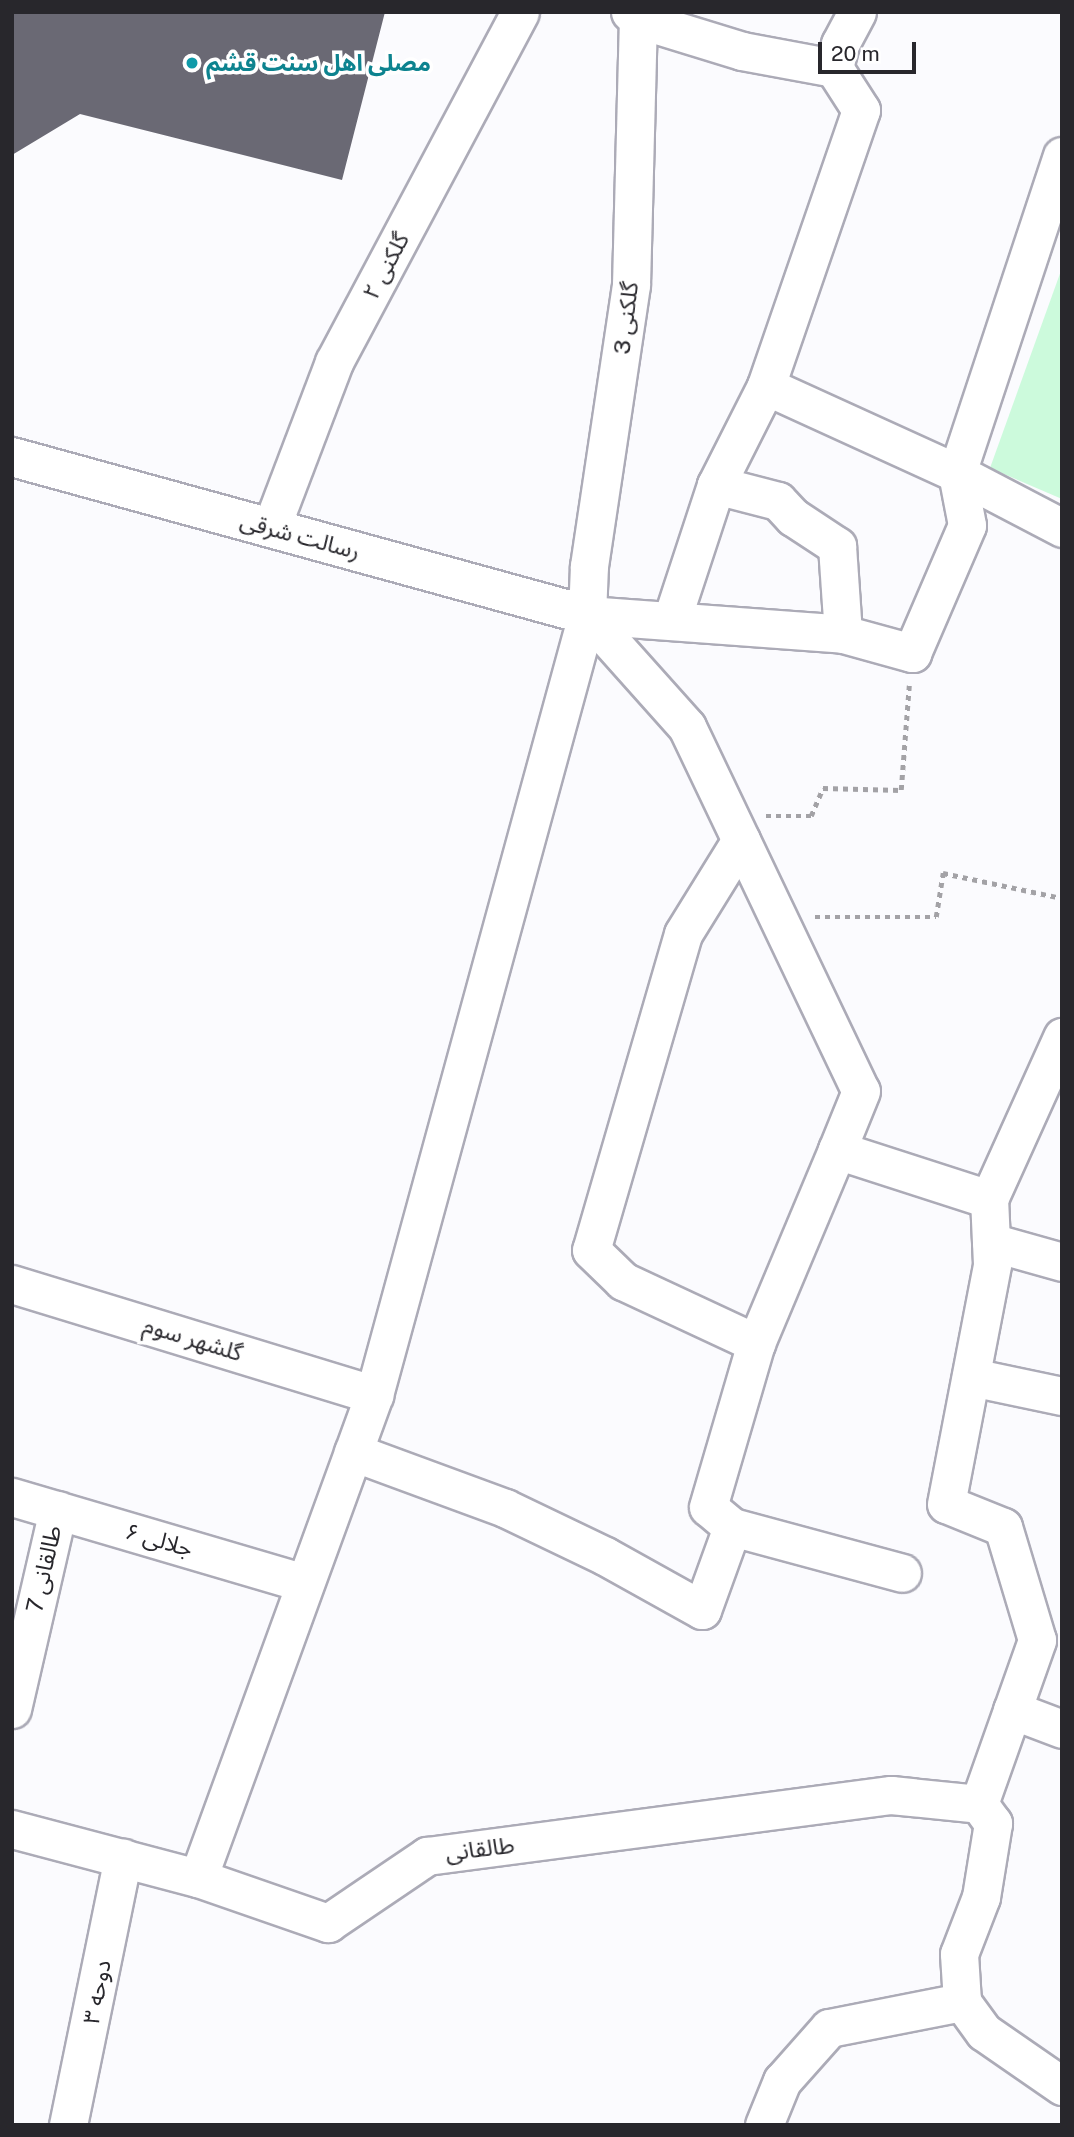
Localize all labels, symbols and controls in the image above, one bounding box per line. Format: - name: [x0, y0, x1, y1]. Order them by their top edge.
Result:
- scale bar: [822, 28, 920, 72]
- text: 20 m: [831, 41, 880, 66]
- place label: مصلی اهل سنت قشم: [206, 49, 431, 77]
- marker: مصلی اهل سنت قشم: [184, 55, 200, 71]
- street label: گلکنی ۲: [357, 228, 415, 304]
- street label: گلکنی 3: [608, 280, 644, 356]
- street label: رسالت شرقی: [237, 507, 363, 565]
- street label: گلشهر سوم: [140, 1311, 246, 1367]
- street label: جلالی ۶: [122, 1517, 196, 1563]
- street label: طالقانی 7: [21, 1523, 67, 1615]
- street label: طالقانی: [444, 1831, 516, 1867]
- street label: دوحه ۳: [77, 1958, 117, 2026]

